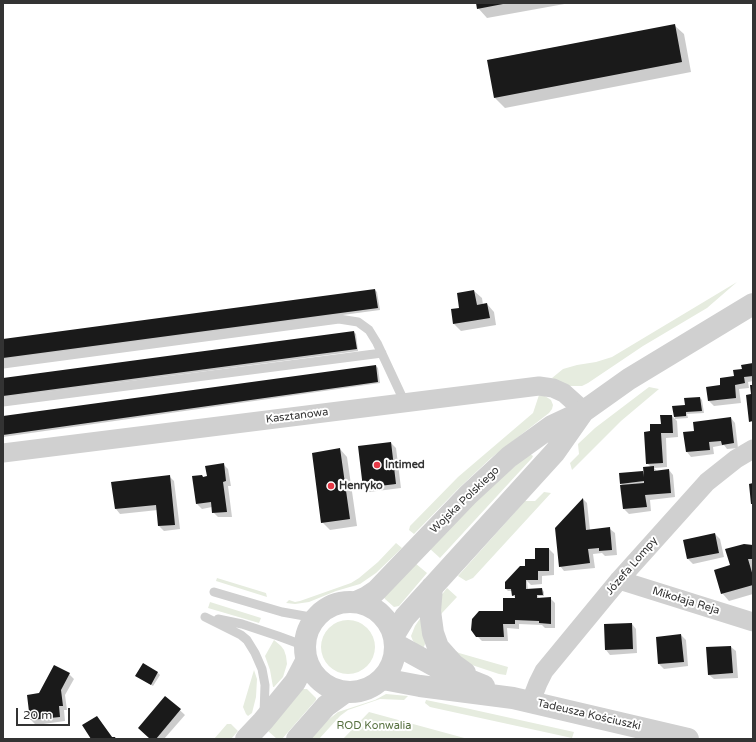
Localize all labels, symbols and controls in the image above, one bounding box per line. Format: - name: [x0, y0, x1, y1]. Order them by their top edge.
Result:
- street label: Kasztanowa: [265, 406, 329, 426]
- place label: Intimed: [385, 458, 425, 472]
- marker: Intimed: [372, 460, 382, 470]
- street label: Wojska Polskiego: [428, 464, 502, 536]
- place label: Henryko: [339, 479, 383, 493]
- marker: Henryko: [326, 481, 336, 491]
- street label: Józefa Lompy: [603, 534, 661, 598]
- street label: Mikołaja Reja: [651, 584, 721, 618]
- street label: Tadeusza Kościuszki: [536, 697, 642, 733]
- scale bar: [18, 700, 72, 726]
- text: 20 m: [23, 708, 52, 722]
- park label: ROD Konwalia: [336, 719, 412, 733]

